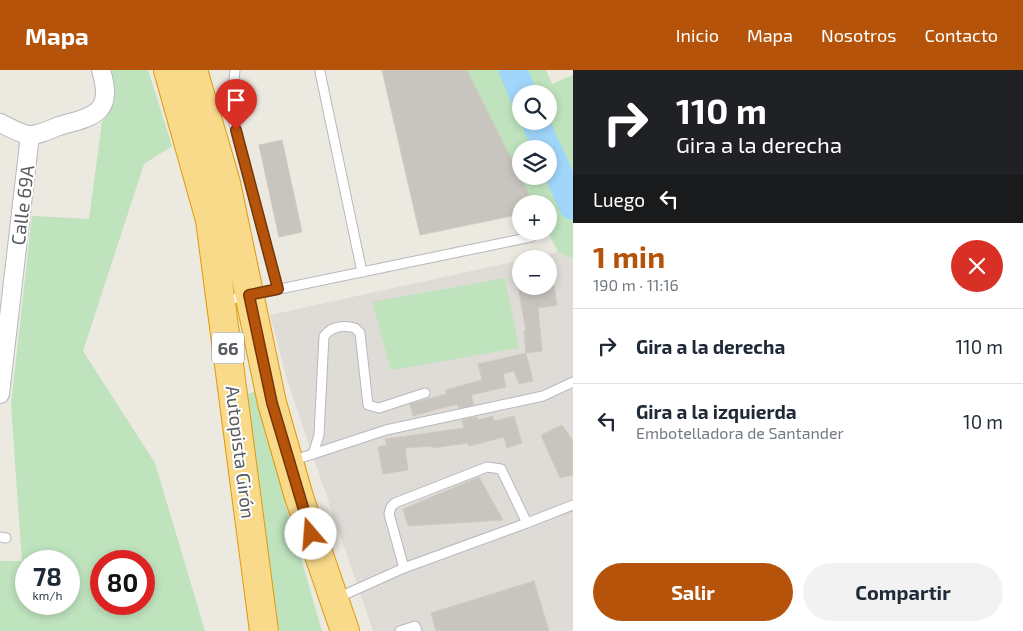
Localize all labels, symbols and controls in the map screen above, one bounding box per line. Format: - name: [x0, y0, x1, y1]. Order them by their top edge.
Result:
- text: Mapa: [25, 21, 89, 50]
- text: Inicio: [676, 24, 719, 46]
- text: Mapa: [747, 24, 793, 46]
- text: Nosotros: [821, 24, 896, 46]
- text: Contacto: [924, 24, 998, 46]
- pin: [215, 79, 257, 130]
- map controls: [512, 85, 557, 295]
- button: search: [512, 85, 557, 130]
- icon: arrive: [222, 86, 250, 114]
- text: 110 m: [676, 89, 767, 131]
- icon: right: [593, 90, 658, 155]
- text: Gira a la derecha: [676, 131, 842, 157]
- button: layers: [512, 140, 557, 185]
- street label: Calle 69A: [6, 163, 38, 246]
- icon: left: [655, 185, 683, 213]
- text: Luego: [593, 188, 645, 211]
- button: +: [512, 195, 557, 240]
- text: 1 min: [593, 238, 665, 274]
- button: close: [951, 240, 1003, 292]
- button: −: [512, 250, 557, 295]
- text: 190 m · 11:16: [593, 275, 679, 294]
- road number: 66: [212, 332, 244, 364]
- icon: right: [593, 332, 621, 360]
- text: Gira a la derecha: [636, 335, 785, 358]
- text: 110 m: [956, 335, 1003, 358]
- street label: Autopista Girón: [221, 384, 261, 520]
- text: Gira a la izquierda: [636, 400, 797, 423]
- icon: left: [593, 407, 621, 435]
- text: 10 m: [963, 410, 1003, 433]
- text: Embotelladora de Santander: [636, 423, 844, 442]
- position arrow: [284, 507, 336, 559]
- speed limit sign: 80: [90, 550, 155, 615]
- text: 78: [33, 561, 62, 591]
- button: Salir: [593, 563, 793, 621]
- button: Compartir: [803, 563, 1003, 621]
- text: km/h: [33, 588, 62, 602]

